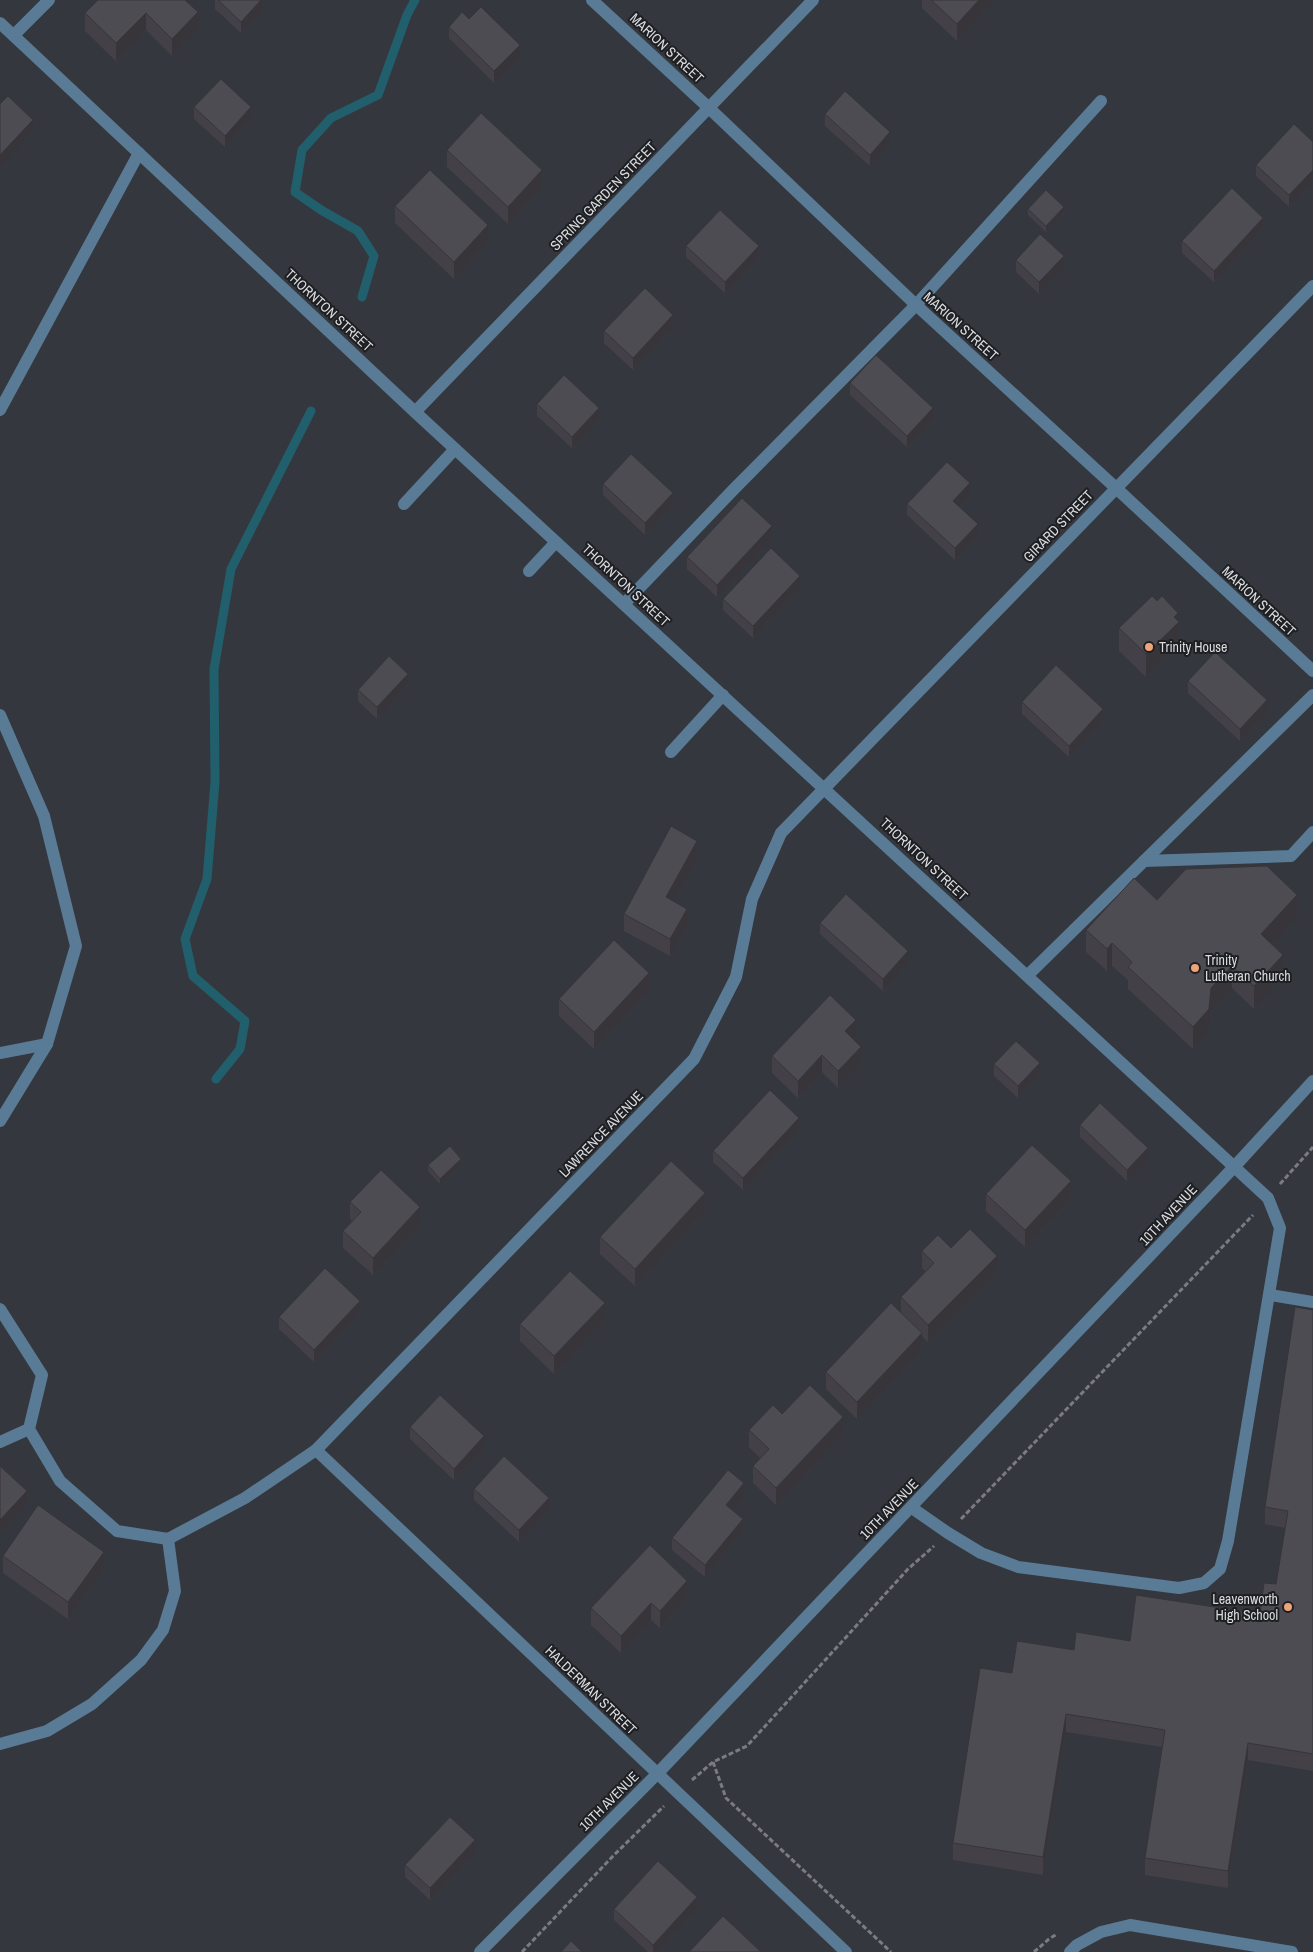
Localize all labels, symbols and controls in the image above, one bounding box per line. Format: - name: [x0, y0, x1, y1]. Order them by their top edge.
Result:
- street label: MARION STREET: [626, 9, 708, 87]
- street label: SPRING GARDEN STREET: [546, 138, 660, 254]
- street label: THORNTON STREET: [281, 265, 377, 355]
- street label: MARION STREET: [920, 288, 1002, 364]
- street label: GIRARD STREET: [1019, 486, 1097, 566]
- street label: THORNTON STREET: [578, 540, 674, 630]
- street label: MARION STREET: [1218, 562, 1300, 640]
- place label: Trinity House: [1159, 638, 1228, 656]
- marker: Trinity House: [1143, 641, 1155, 653]
- street label: THORNTON STREET: [876, 814, 972, 904]
- place label: Trinity Lutheran Church: [1205, 951, 1291, 985]
- marker: Trinity Lutheran Church: [1189, 962, 1201, 974]
- street label: LAWRENCE AVENUE: [555, 1087, 647, 1181]
- street label: 10TH AVENUE: [1135, 1181, 1201, 1249]
- street label: 10TH AVENUE: [856, 1475, 922, 1543]
- place label: Leavenworth High School: [1212, 1590, 1278, 1624]
- marker: Leavenworth High School: [1282, 1601, 1294, 1613]
- street label: HALDERMAN STREET: [541, 1642, 641, 1738]
- street label: 10TH AVENUE: [575, 1767, 643, 1835]

